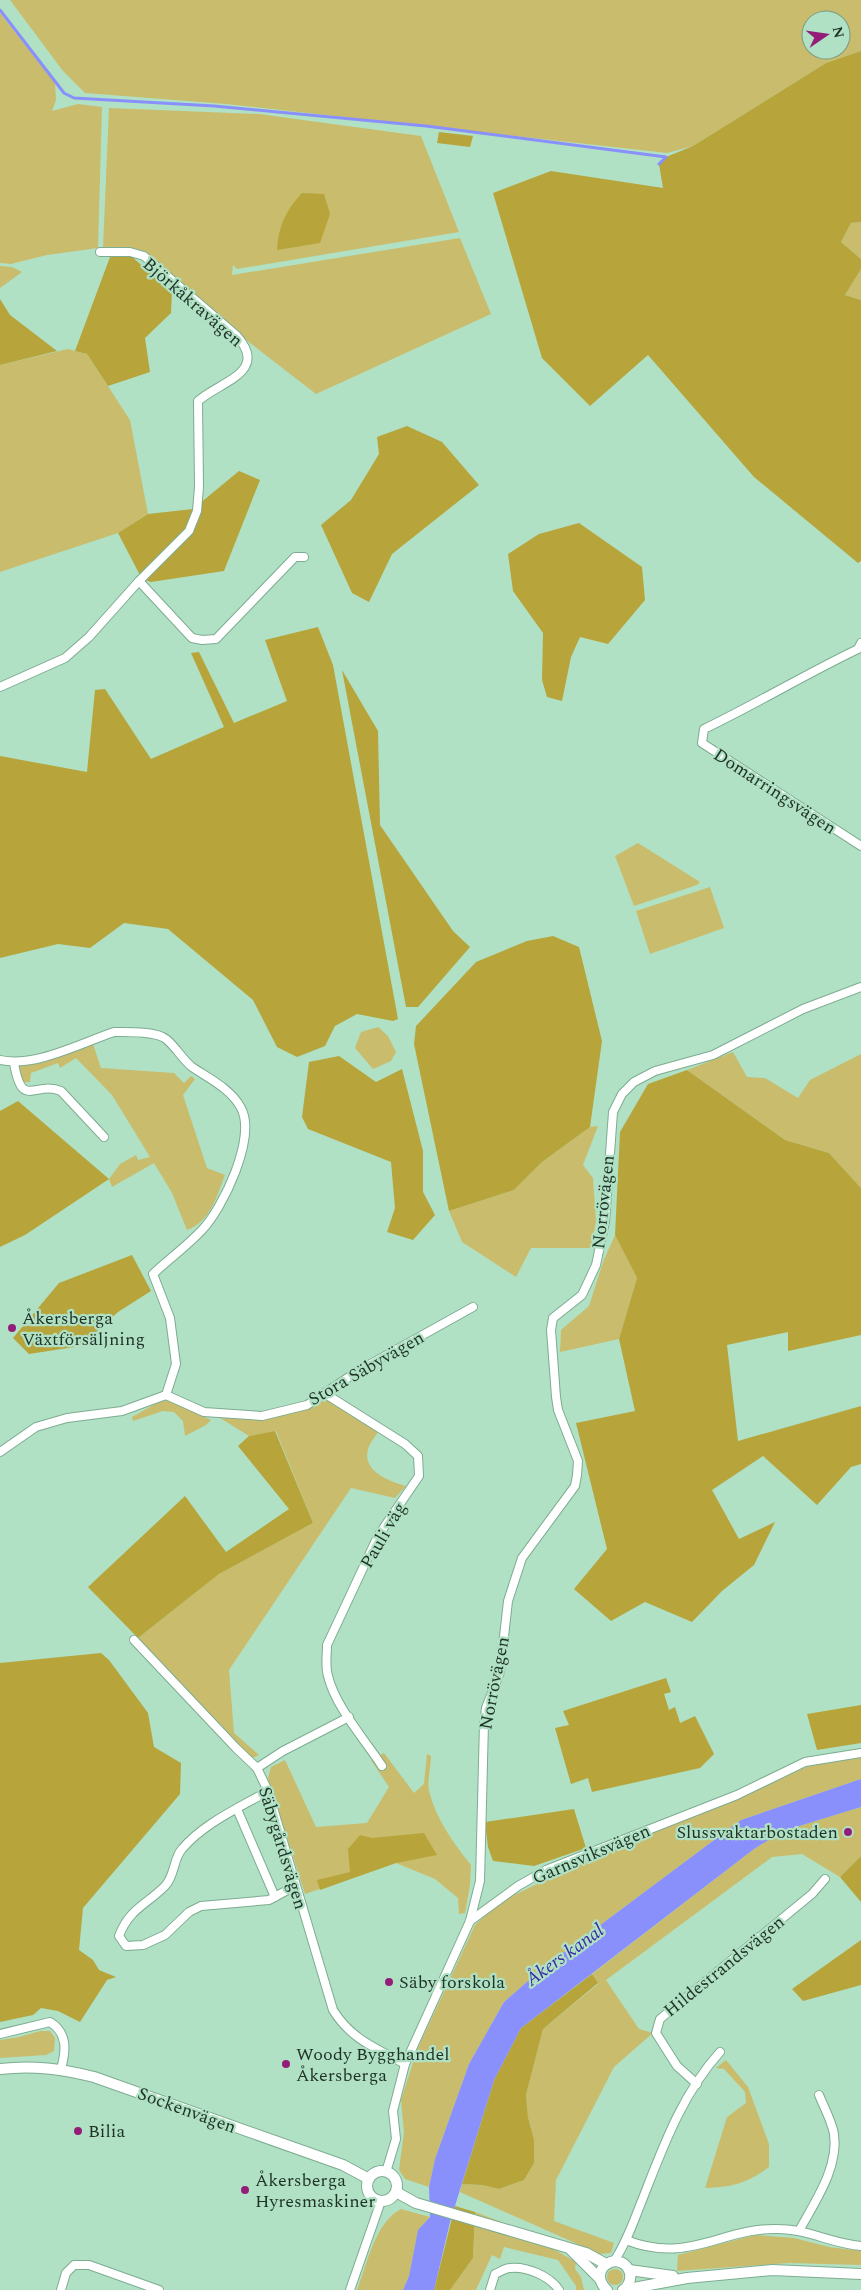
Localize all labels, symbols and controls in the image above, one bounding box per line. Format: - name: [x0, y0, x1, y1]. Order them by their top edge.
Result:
- north arrow: [801, 10, 851, 60]
- text: N: [827, 24, 850, 40]
- street label: Björkåkravägen: [137, 251, 249, 354]
- street label: Domarringsvägen: [708, 741, 842, 841]
- street label: Norrövägen: [585, 1154, 622, 1250]
- place label: Åkersberga Växtförsäljning: [22, 1305, 145, 1353]
- marker: Åkersberga Växtförsäljning: [6, 1322, 18, 1334]
- street label: Stora Säbyvägen: [303, 1324, 429, 1413]
- street label: Pauli väg: [354, 1497, 413, 1573]
- street label: Norrövägen: [472, 1634, 517, 1732]
- street label: Säbygårdsvägen: [251, 1783, 314, 1913]
- street label: Garnsviksvägen: [528, 1817, 654, 1891]
- place label: Slussvaktarbostaden: [676, 1819, 838, 1846]
- marker: Slussvaktarbostaden: [842, 1826, 854, 1838]
- street label: Hildestrandsvägen: [658, 1909, 791, 2024]
- water label: Åkers kanal: [519, 1917, 610, 1994]
- place label: Säby forskola: [399, 1969, 505, 1996]
- marker: Säby forskola: [383, 1976, 395, 1988]
- place label: Woody Bygghandel Åkersberga: [296, 2041, 449, 2089]
- marker: Woody Bygghandel Åkersberga: [280, 2058, 292, 2070]
- street label: Sockenvägen: [134, 2080, 240, 2141]
- place label: Bilia: [88, 2118, 125, 2145]
- marker: Bilia: [72, 2125, 84, 2137]
- place label: Åkersberga Hyresmaskiner: [255, 2167, 375, 2215]
- marker: Åkersberga Hyresmaskiner: [239, 2184, 251, 2196]

